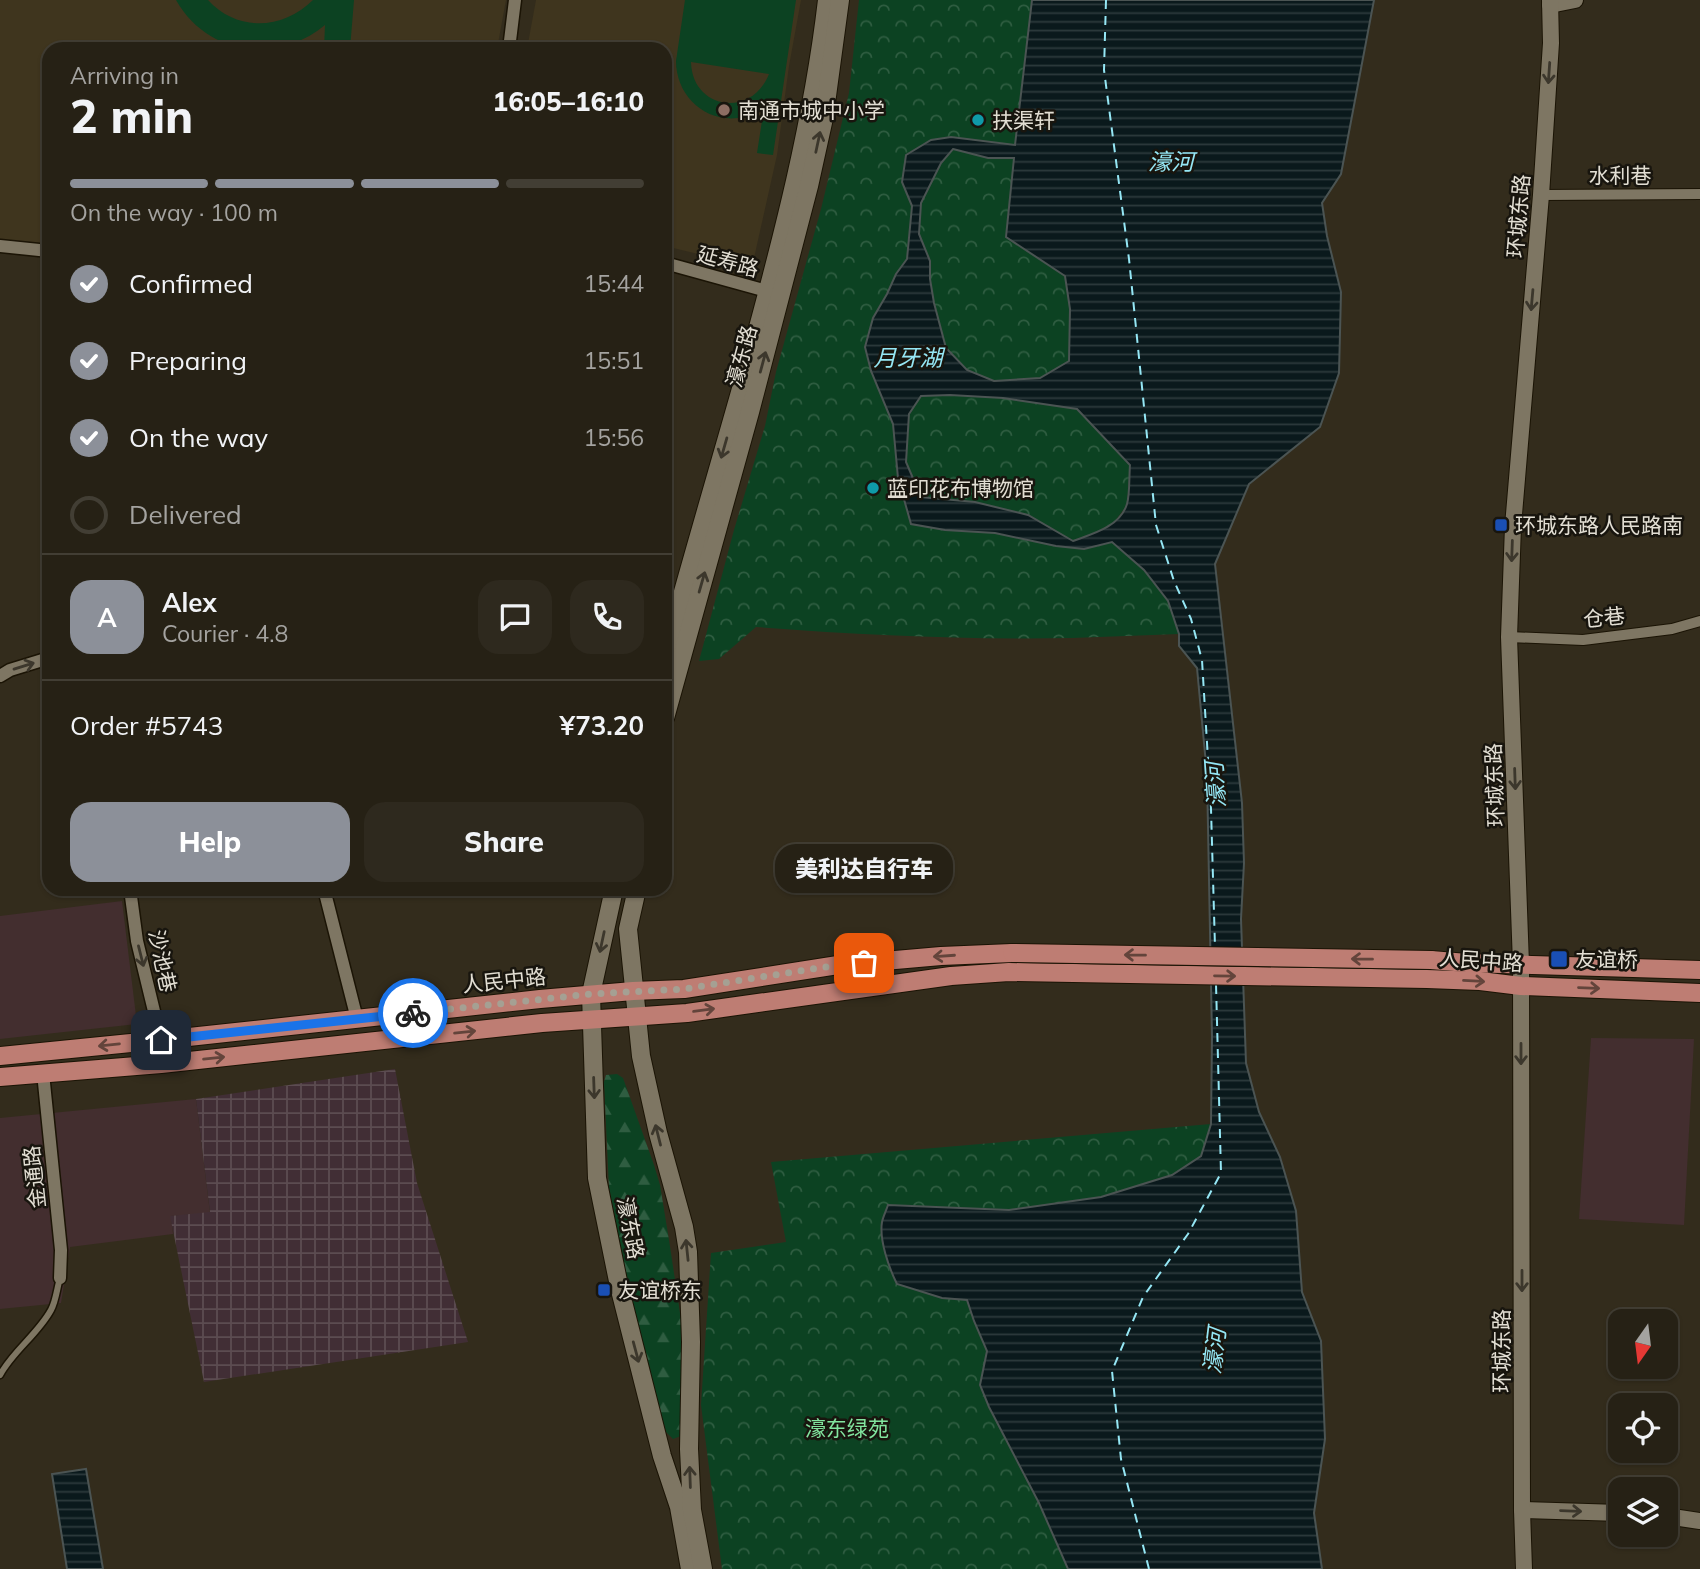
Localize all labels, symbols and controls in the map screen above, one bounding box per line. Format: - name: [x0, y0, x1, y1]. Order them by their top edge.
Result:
- text: Arriving in: [70, 61, 179, 90]
- one-way arrow: [1542, 61, 1555, 84]
- text: 16:05–16:10: [493, 85, 644, 118]
- text: 2 min: [70, 87, 193, 145]
- place label: 南通市城中小学: [738, 97, 885, 123]
- marker: 南通市城中小学: [716, 102, 732, 118]
- place label: 扶渠轩: [992, 107, 1055, 133]
- marker: 扶渠轩: [970, 112, 986, 128]
- one-way arrow: [812, 131, 826, 154]
- water label: 濠河: [1148, 147, 1198, 176]
- street label: 水利巷: [1589, 162, 1652, 188]
- street label: 环城东路: [1501, 173, 1535, 259]
- text: On the way · 100 m: [70, 198, 278, 227]
- street label: 延寿路: [694, 240, 762, 282]
- icon: check: [70, 265, 108, 303]
- text: Confirmed: [129, 267, 253, 300]
- text: 15:44: [584, 269, 644, 298]
- one-way arrow: [1525, 288, 1538, 311]
- street label: 濠东路: [720, 322, 762, 390]
- icon: check: [70, 342, 108, 380]
- water label: 月牙湖: [874, 343, 946, 372]
- text: Preparing: [129, 344, 247, 377]
- text: 15:51: [584, 346, 644, 375]
- one-way arrow: [757, 351, 770, 374]
- icon: check: [70, 419, 108, 457]
- text: On the way: [129, 421, 268, 454]
- text: 15:56: [584, 423, 644, 452]
- one-way arrow: [717, 436, 730, 459]
- place label: 蓝印花布博物馆: [887, 475, 1034, 501]
- marker: 蓝印花布博物馆: [865, 480, 881, 496]
- text: Delivered: [129, 498, 242, 531]
- place label: 环城东路人民路南: [1515, 512, 1683, 538]
- marker: 环城东路人民路南: [1493, 517, 1509, 533]
- one-way arrow: [1505, 539, 1519, 562]
- one-way arrow: [697, 571, 710, 593]
- button: chat: [478, 580, 552, 654]
- button: phone: [570, 580, 644, 654]
- text: Alex: [162, 586, 217, 619]
- text: A: [97, 601, 117, 634]
- street label: 仓巷: [1582, 602, 1626, 632]
- text: Courier · 4.8: [162, 619, 288, 648]
- one-way arrow: [13, 658, 35, 671]
- text: Order #5743: [70, 709, 223, 742]
- text: ¥73.20: [560, 709, 644, 742]
- street label: 环城东路: [1480, 743, 1508, 827]
- water label: 濠河: [1199, 757, 1231, 809]
- one-way arrow: [1508, 767, 1522, 790]
- button: Help: [70, 802, 350, 882]
- button: Share: [364, 802, 644, 882]
- callout: 美利达自行车: [775, 844, 953, 893]
- text: 美利达自行车: [795, 854, 933, 883]
- street label: 沙池巷: [144, 927, 182, 995]
- one-way arrow: [595, 930, 609, 953]
- pin: [834, 933, 894, 993]
- icon: bag: [845, 944, 883, 982]
- street label: 人民中路: [1438, 944, 1524, 976]
- one-way arrow: [135, 945, 148, 967]
- place label: 友谊桥: [1575, 946, 1638, 972]
- one-way arrow: [1124, 948, 1147, 961]
- marker: 友谊桥: [1549, 949, 1569, 969]
- one-way arrow: [933, 950, 956, 963]
- one-way arrow: [1351, 952, 1374, 965]
- street label: 人民中路: [461, 963, 547, 997]
- one-way arrow: [1213, 969, 1236, 982]
- one-way arrow: [1462, 974, 1485, 987]
- courier: [378, 978, 448, 1048]
- one-way arrow: [1578, 982, 1601, 995]
- icon: bike: [394, 994, 432, 1032]
- one-way arrow: [692, 1003, 715, 1016]
- pin: [131, 1010, 191, 1070]
- icon: home: [142, 1021, 180, 1059]
- one-way arrow: [453, 1025, 476, 1038]
- one-way arrow: [98, 1039, 121, 1052]
- one-way arrow: [1514, 1042, 1528, 1065]
- one-way arrow: [203, 1051, 225, 1064]
- one-way arrow: [588, 1076, 601, 1099]
- one-way arrow: [651, 1124, 664, 1147]
- street label: 金通路: [18, 1144, 50, 1210]
- street label: 濠东路: [612, 1195, 650, 1261]
- one-way arrow: [680, 1239, 693, 1262]
- one-way arrow: [1515, 1270, 1529, 1293]
- place label: 友谊桥东: [618, 1277, 702, 1303]
- marker: 友谊桥东: [596, 1282, 612, 1298]
- street label: 环城东路: [1488, 1309, 1514, 1393]
- north arrow: [1608, 1309, 1678, 1379]
- map controls: [1608, 1309, 1678, 1547]
- water label: 濠河: [1197, 1322, 1232, 1376]
- one-way arrow: [630, 1340, 643, 1363]
- button: locate: [1608, 1393, 1678, 1463]
- park label: 濠东绿苑: [805, 1415, 889, 1441]
- one-way arrow: [684, 1466, 697, 1489]
- button: layers: [1608, 1477, 1678, 1547]
- one-way arrow: [1560, 1504, 1583, 1518]

